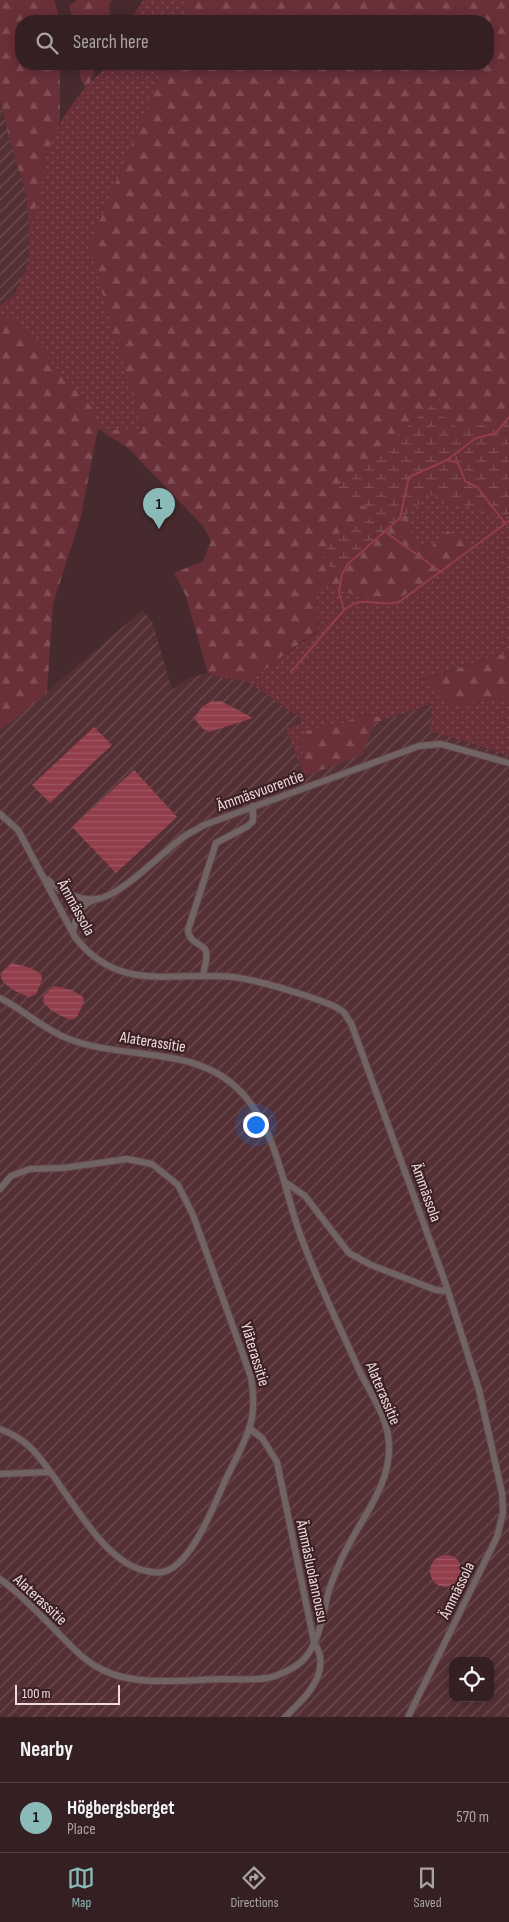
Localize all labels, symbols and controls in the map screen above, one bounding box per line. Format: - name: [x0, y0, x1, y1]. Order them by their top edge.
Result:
- search box: [15, 15, 494, 70]
- icon: search: [33, 29, 61, 57]
- text: Search here: [73, 31, 149, 54]
- pin: 1: [143, 488, 175, 529]
- street label: Ämmäsvuorentie: [214, 767, 307, 816]
- street label: Ämmässola: [52, 876, 99, 939]
- street label: Alaterassitie: [117, 1028, 187, 1057]
- your location: [243, 1112, 269, 1138]
- street label: Ämmässola: [406, 1160, 445, 1224]
- street label: Yläterassitie: [236, 1320, 273, 1389]
- street label: Alaterassitie: [361, 1358, 404, 1428]
- street label: Ämmäsluolannousu: [291, 1517, 332, 1624]
- street label: Ämmässola: [435, 1559, 479, 1623]
- street label: Alaterassitie: [8, 1570, 71, 1630]
- map controls: [449, 1657, 494, 1702]
- button: locate: [449, 1657, 494, 1702]
- scale bar: [15, 1682, 120, 1705]
- text: 100 m: [22, 1685, 51, 1702]
- text: Nearby: [20, 1737, 73, 1762]
- text: Högbergsberget: [67, 1797, 175, 1820]
- text: 1: [33, 1808, 39, 1827]
- text: 570 m: [456, 1808, 489, 1827]
- text: Place: [67, 1820, 96, 1839]
- tab: Map: [67, 1864, 95, 1911]
- tab: Directions: [230, 1864, 279, 1911]
- tab: Saved: [413, 1864, 442, 1911]

